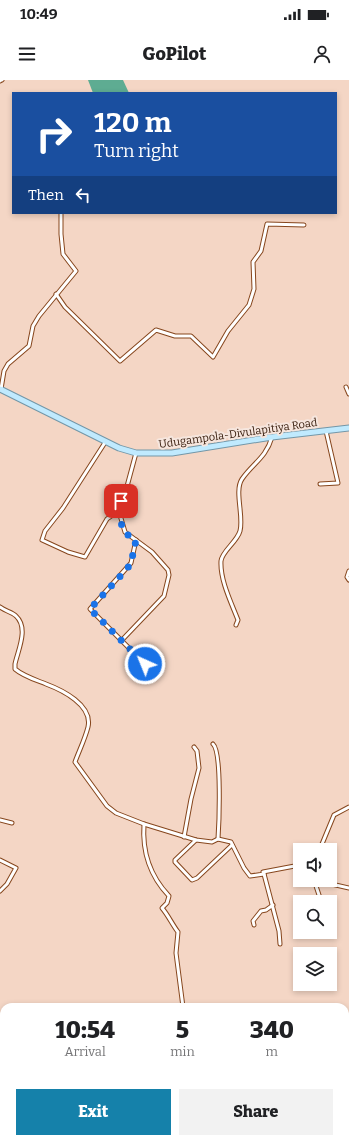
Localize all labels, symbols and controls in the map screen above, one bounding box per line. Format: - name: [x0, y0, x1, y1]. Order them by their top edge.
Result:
- text: 10:49: [20, 5, 58, 23]
- icon: menu: [16, 43, 38, 65]
- text: GoPilot: [143, 43, 206, 65]
- icon: person: [311, 43, 333, 65]
- text: 120 m: [94, 106, 171, 139]
- icon: right: [28, 108, 80, 160]
- text: Turn right: [94, 140, 179, 162]
- icon: left: [72, 184, 94, 206]
- text: Then: [28, 186, 64, 204]
- street label: Udugampola-Divulapitiya Road: [158, 416, 319, 451]
- pin: [104, 484, 138, 518]
- icon: arrive: [110, 490, 132, 512]
- position arrow: [124, 643, 166, 685]
- map controls: [293, 843, 337, 991]
- button: sound: [293, 843, 337, 887]
- button: search: [293, 895, 337, 939]
- button: layers: [293, 947, 337, 991]
- text: 10:54: [55, 1016, 115, 1044]
- text: 5: [176, 1016, 189, 1044]
- text: 340: [250, 1016, 294, 1044]
- text: Arrival: [64, 1044, 106, 1059]
- text: min: [170, 1044, 195, 1059]
- text: m: [266, 1044, 278, 1059]
- button: Exit: [16, 1089, 171, 1135]
- button: Share: [179, 1089, 333, 1135]

